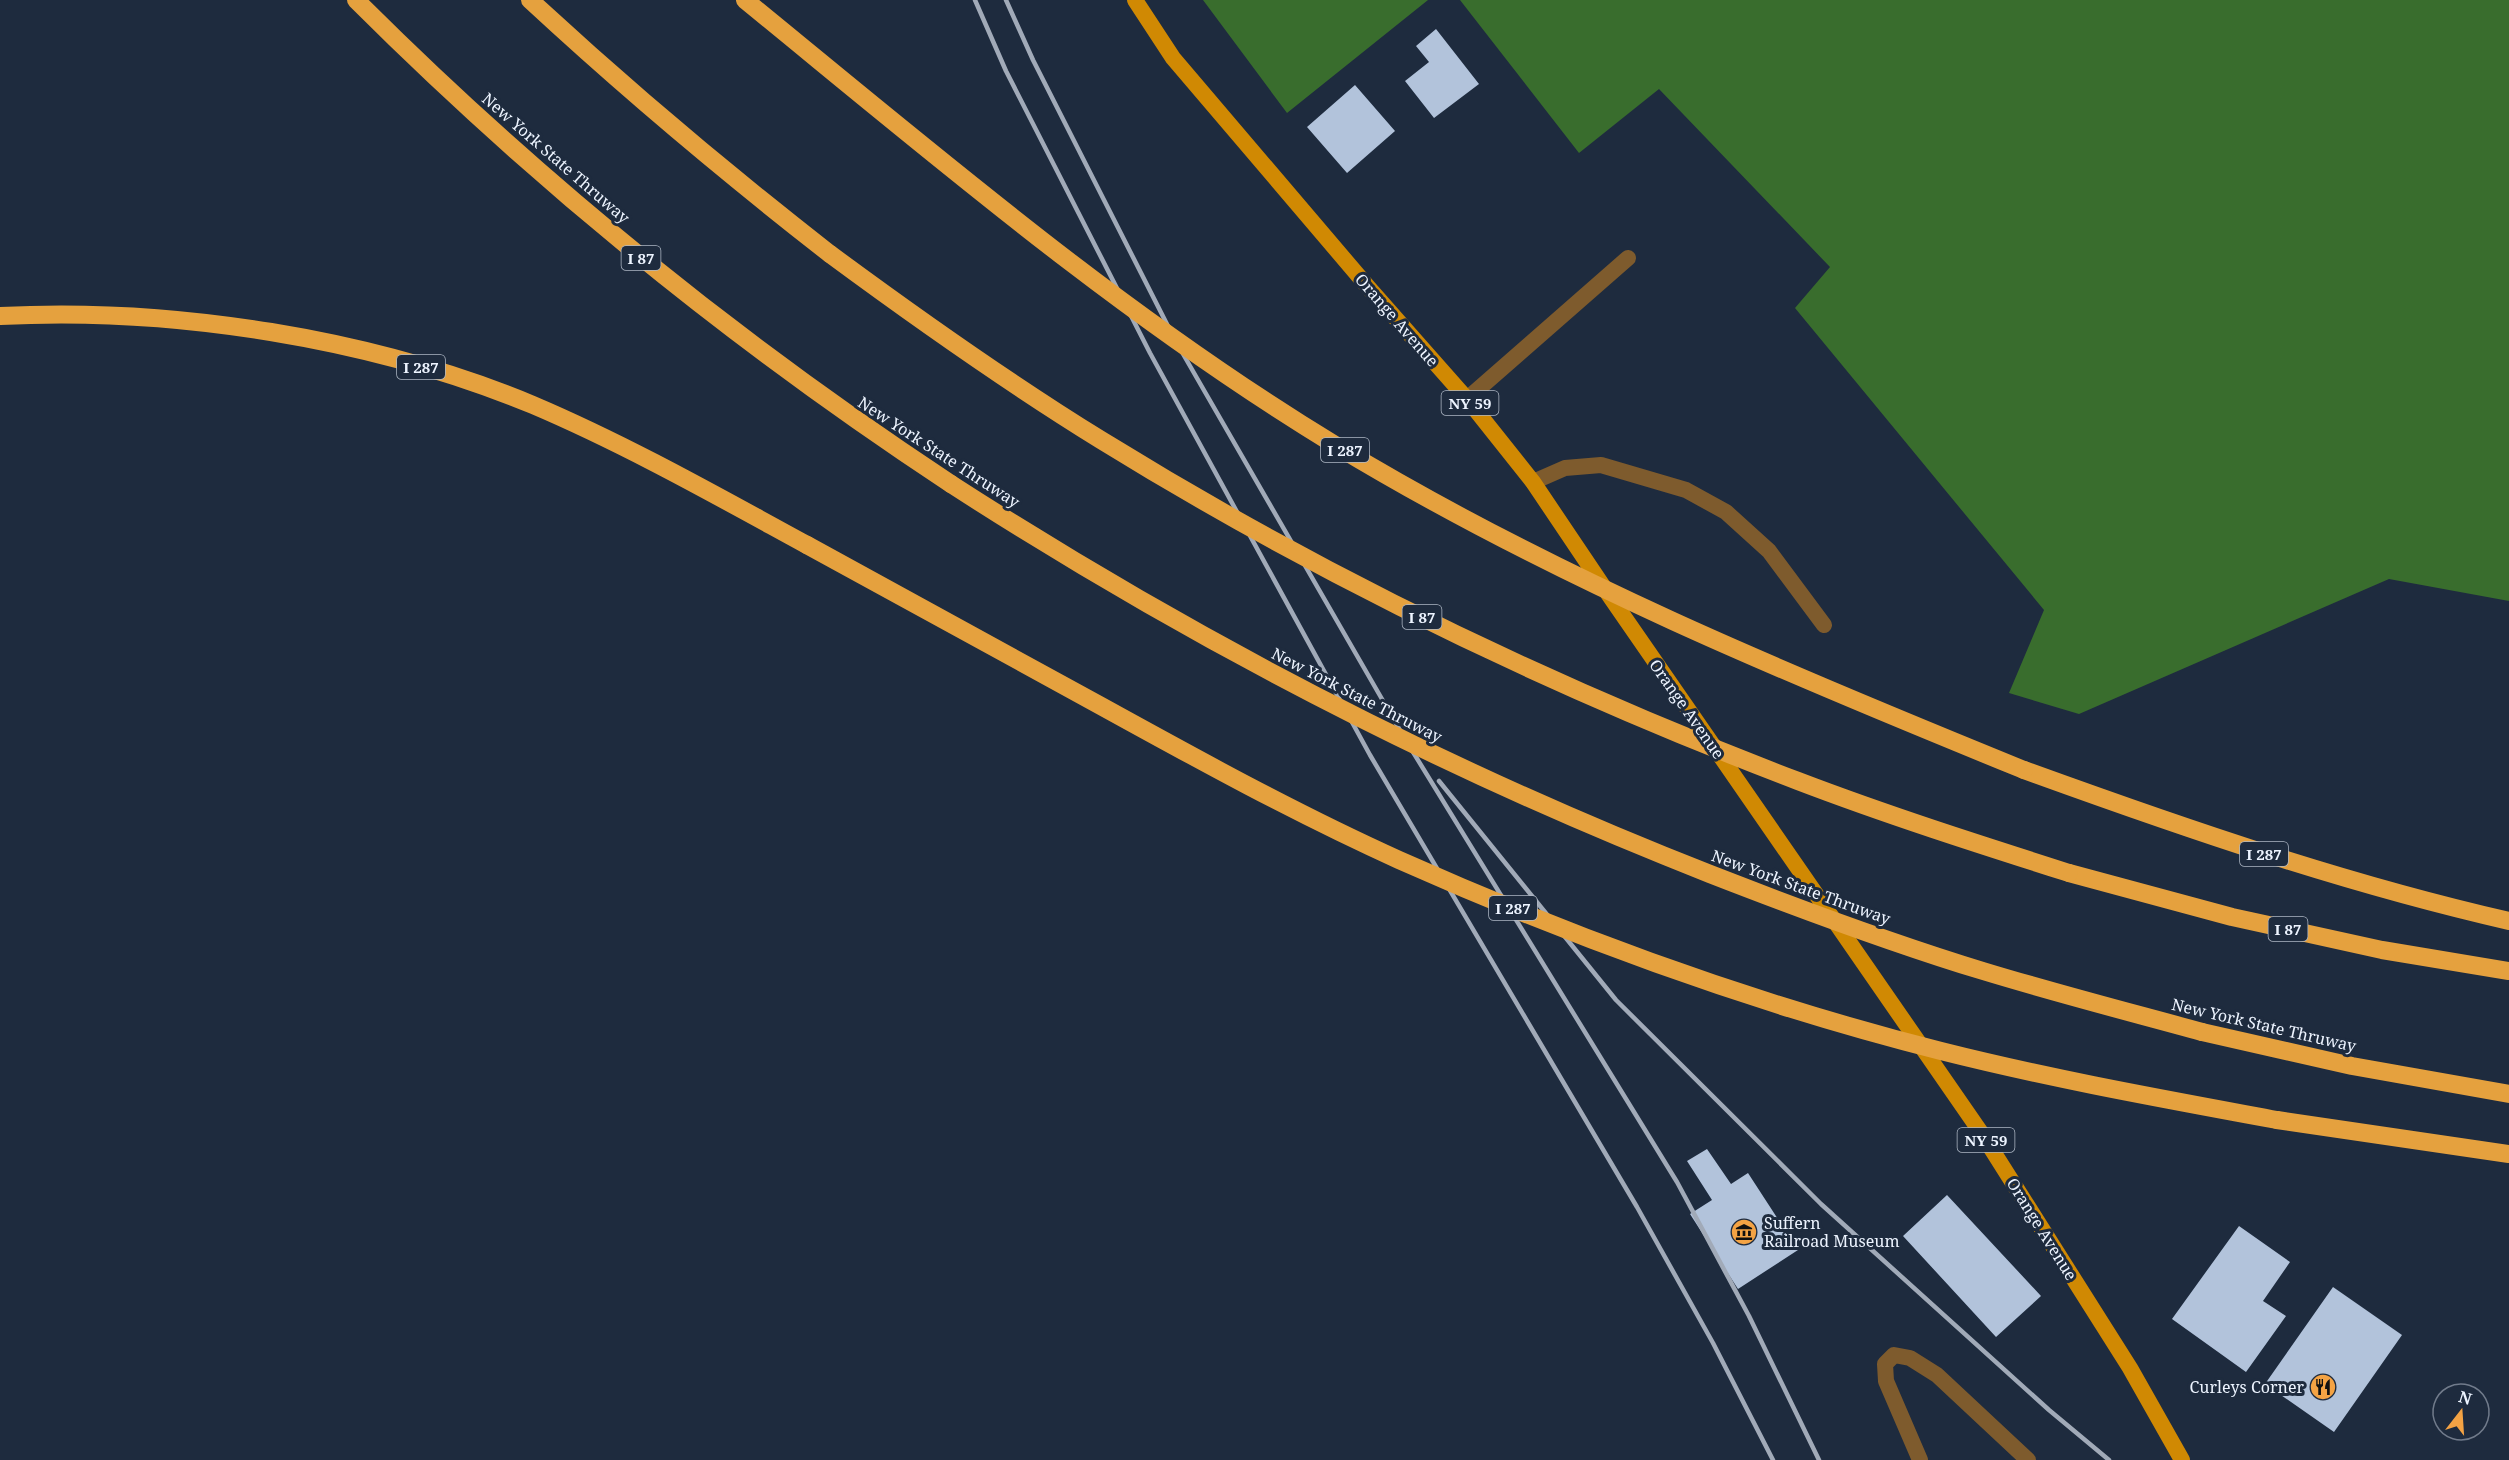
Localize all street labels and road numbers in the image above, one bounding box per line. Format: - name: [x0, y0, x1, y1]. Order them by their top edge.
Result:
- street label: New York State Thruway: [478, 88, 635, 229]
- road number: I 87: [622, 246, 660, 270]
- street label: Orange Avenue: [1350, 269, 1444, 371]
- road number: I 287: [397, 355, 445, 379]
- street label: New York State Thruway: [854, 391, 1025, 513]
- road number: NY 59: [1442, 391, 1498, 415]
- road number: I 287: [1321, 438, 1369, 462]
- road number: I 87: [1402, 605, 1442, 629]
- street label: New York State Thruway: [1268, 642, 1447, 748]
- street label: Orange Avenue: [1644, 655, 1730, 763]
- road number: I 287: [2240, 842, 2288, 866]
- street label: New York State Thruway: [1709, 844, 1894, 930]
- road number: I 287: [1489, 896, 1537, 920]
- road number: I 87: [2268, 917, 2308, 941]
- street label: New York State Thruway: [2170, 993, 2359, 1057]
- road number: NY 59: [1958, 1128, 2014, 1152]
- street label: Orange Avenue: [2002, 1174, 2082, 1284]

